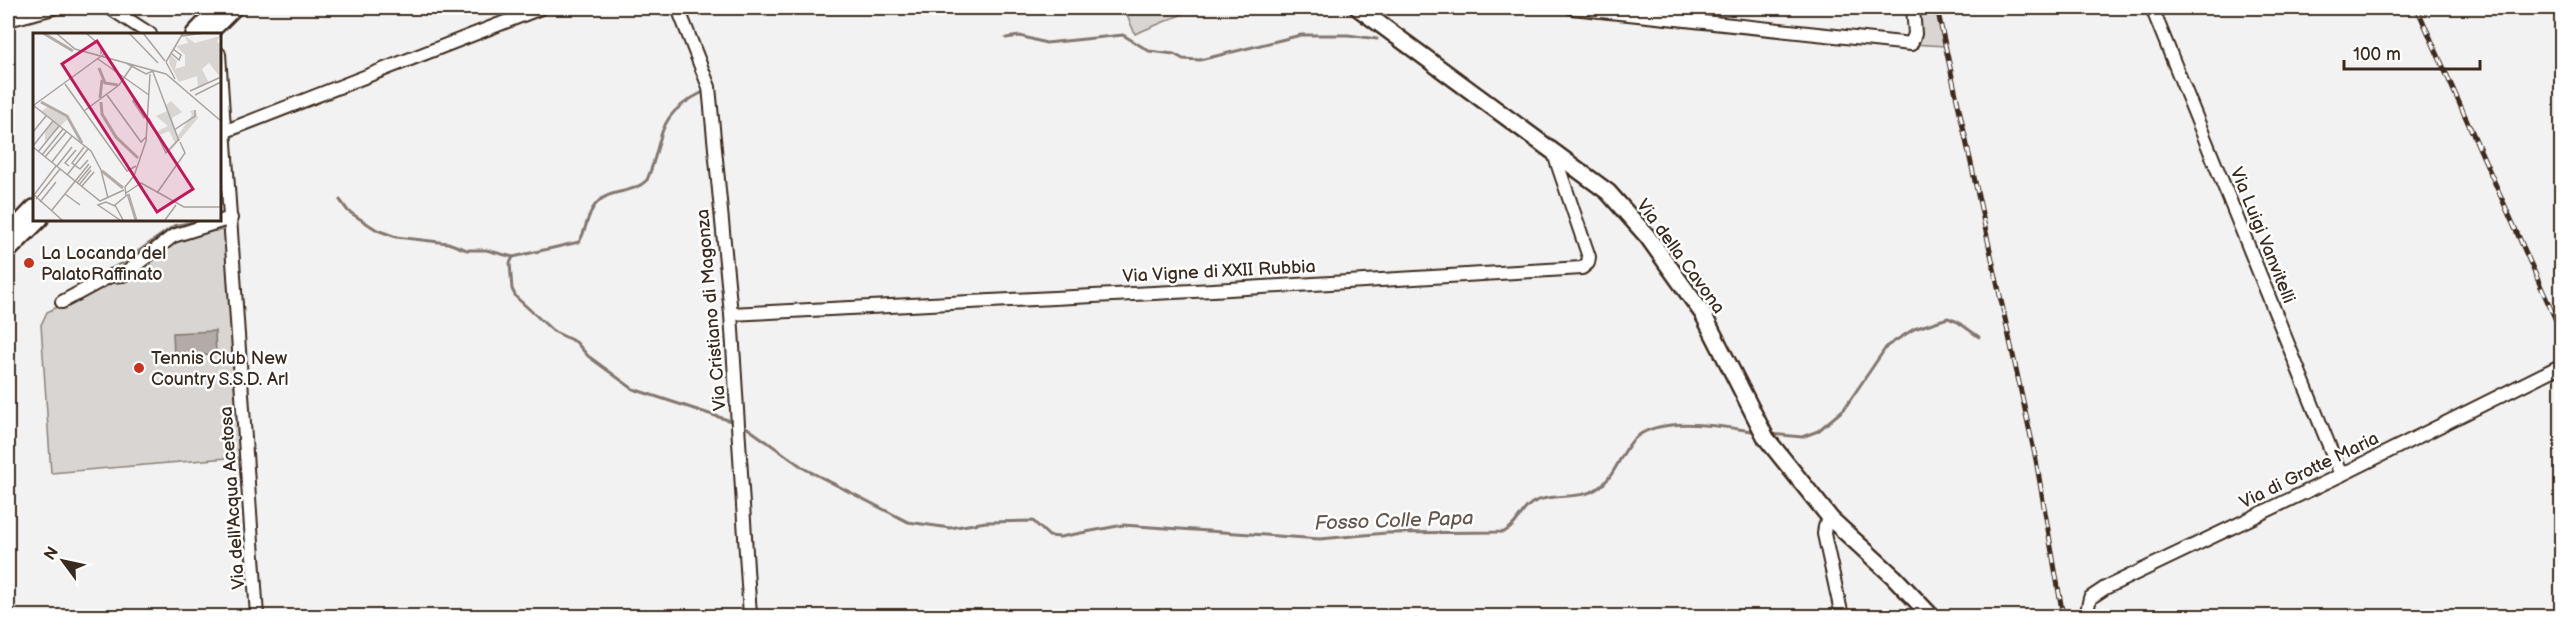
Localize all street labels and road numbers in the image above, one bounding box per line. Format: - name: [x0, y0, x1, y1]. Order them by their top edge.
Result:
- street label: Via Luigi Vanvitelli: [2226, 164, 2299, 306]
- street label: Via della Cavona: [1632, 195, 1729, 318]
- street label: Via Cristiano di Magonza: [692, 208, 731, 412]
- street label: Via Vigne di XXII Rubbia: [1122, 256, 1316, 287]
- street label: Via dell'Acqua Acetosa: [216, 406, 249, 590]
- street label: Via di Grotte Maria: [2236, 428, 2382, 513]

